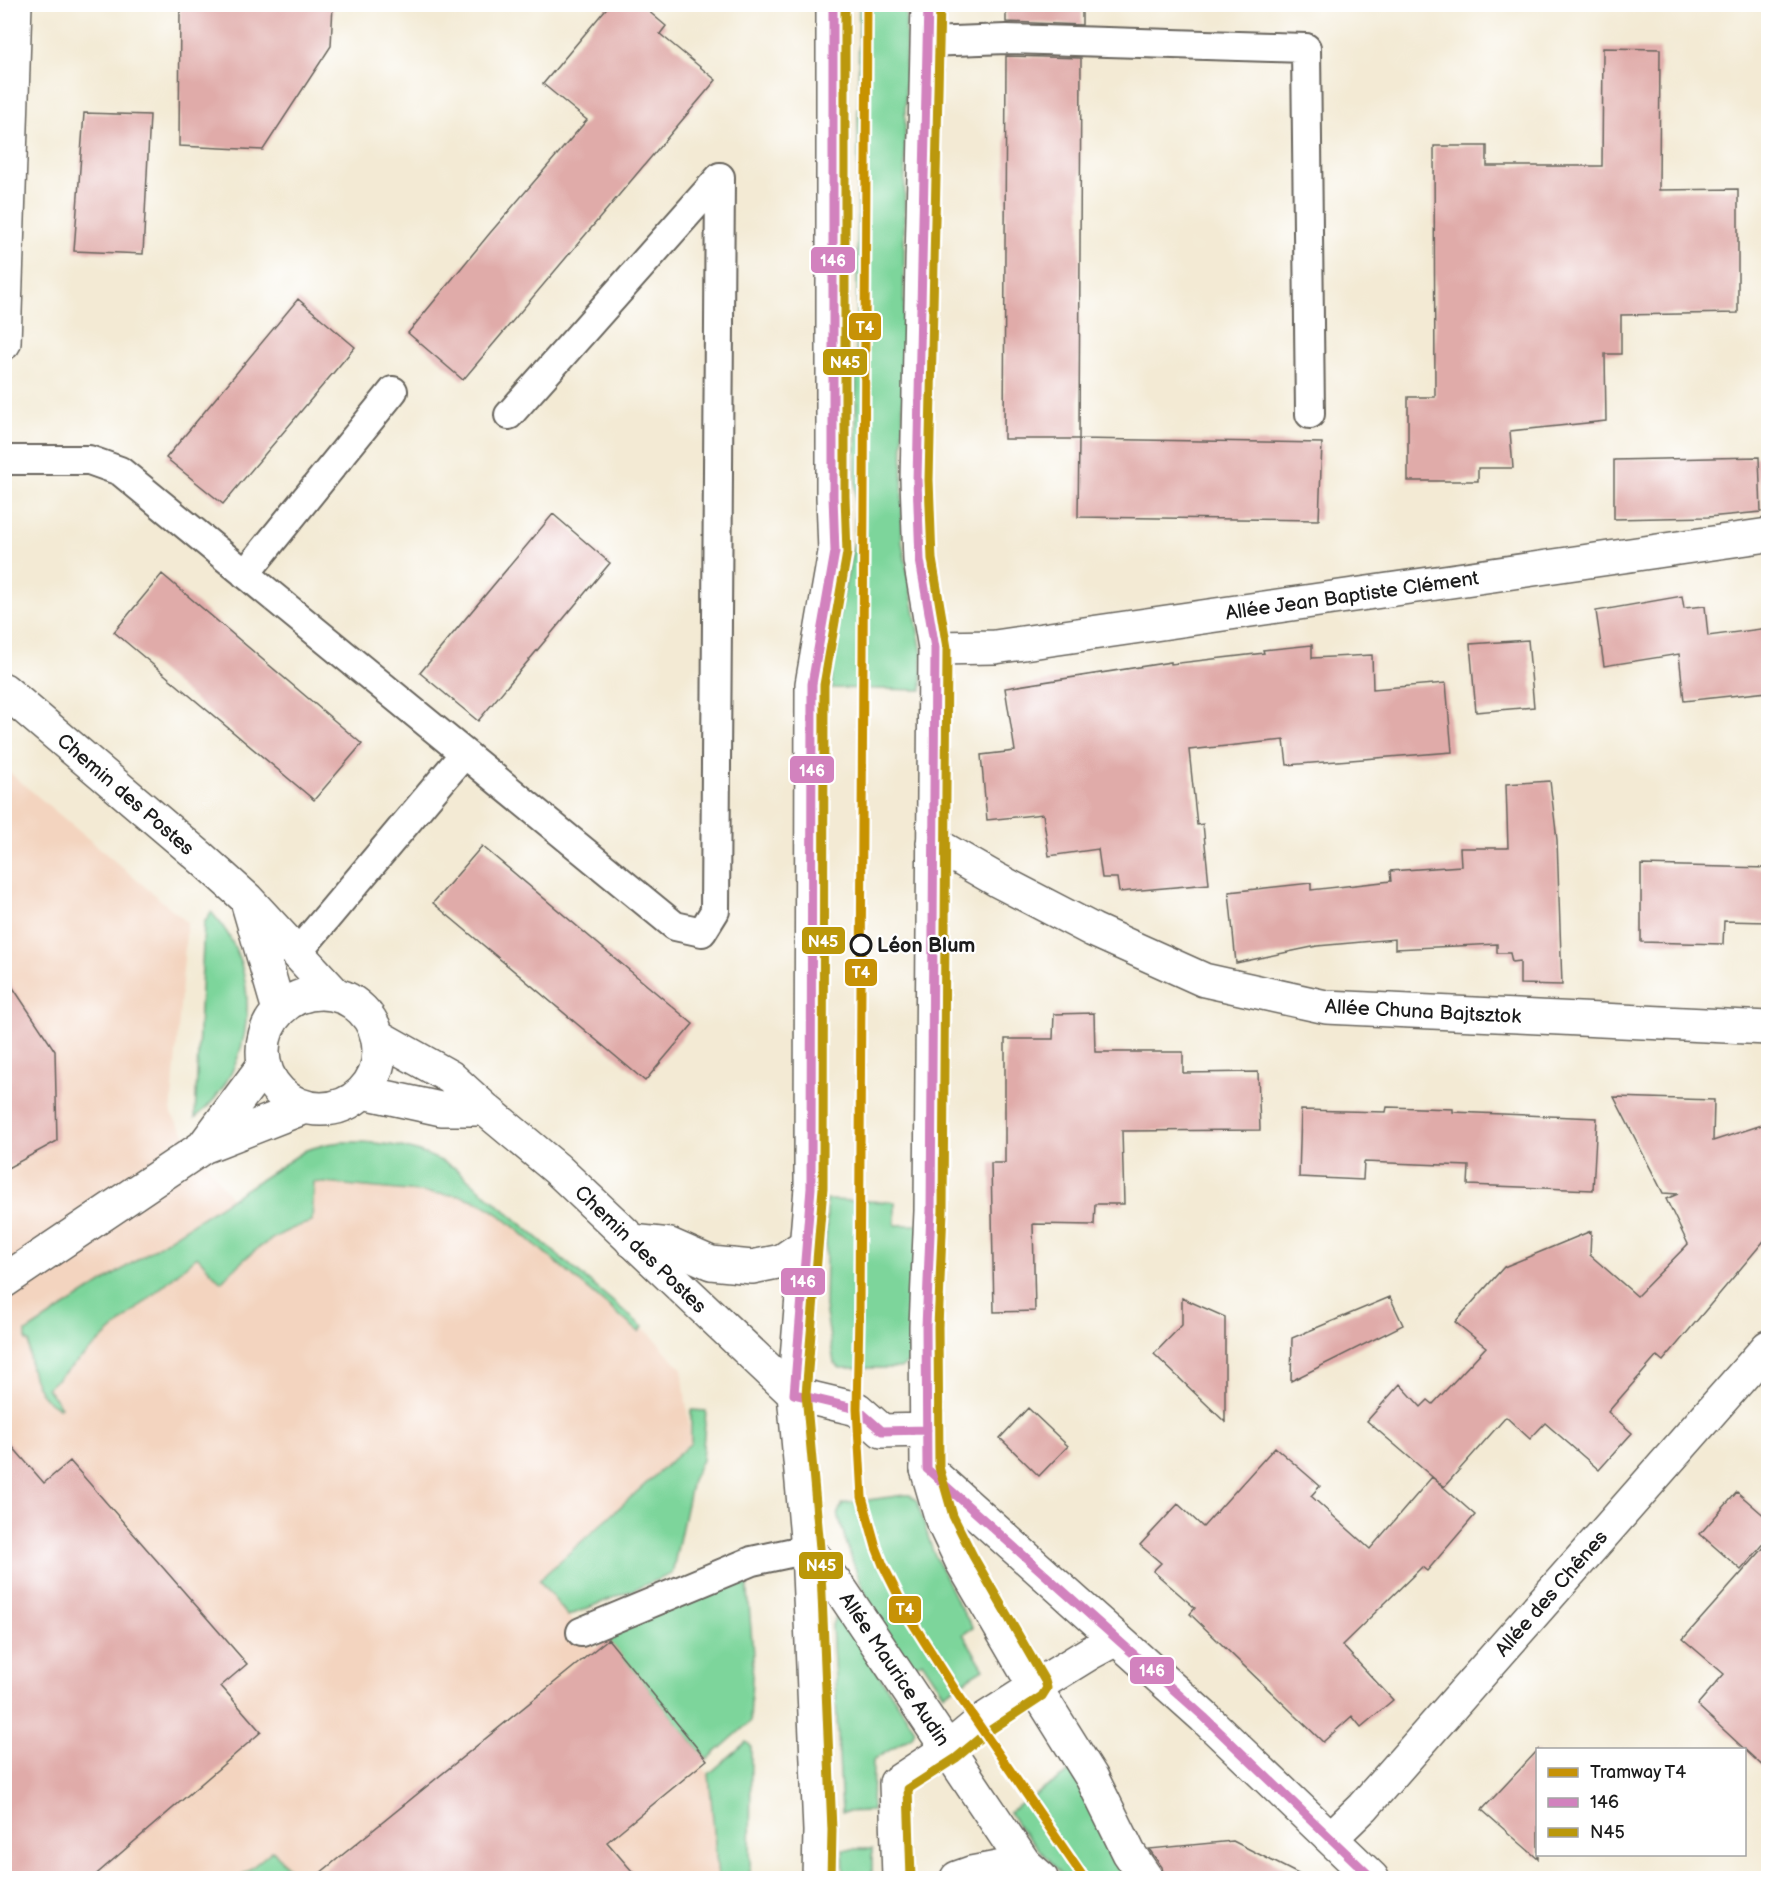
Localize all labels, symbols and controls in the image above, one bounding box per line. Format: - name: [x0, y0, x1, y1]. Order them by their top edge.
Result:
- line badge: 146: [810, 246, 856, 274]
- text: 146: [820, 252, 846, 271]
- line badge: T4: [848, 312, 882, 341]
- text: T4: [856, 319, 875, 338]
- line badge: N45: [822, 348, 868, 376]
- text: N45: [830, 354, 860, 373]
- street label: Allée Jean Baptiste Clément: [1224, 566, 1480, 626]
- street label: Chemin des Postes: [52, 729, 199, 861]
- line badge: 146: [789, 755, 835, 784]
- text: 146: [799, 762, 825, 781]
- line badge: N45: [801, 926, 846, 955]
- text: N45: [808, 933, 838, 952]
- marker: Léon Blum: [850, 934, 872, 956]
- place label: Léon Blum: [877, 934, 975, 958]
- line badge: T4: [844, 958, 878, 987]
- text: T4: [852, 964, 871, 983]
- street label: Allée Chuna Bajtsztok: [1324, 995, 1522, 1029]
- street label: Chemin des Postes: [569, 1181, 711, 1319]
- line badge: 146: [780, 1267, 826, 1296]
- text: 146: [790, 1273, 816, 1292]
- street label: Allée des Chênes: [1490, 1526, 1613, 1662]
- line badge: N45: [798, 1551, 844, 1580]
- text: N45: [806, 1557, 836, 1576]
- street label: Allée Maurice Audin: [834, 1588, 955, 1751]
- line badge: T4: [888, 1595, 922, 1624]
- text: T4: [896, 1601, 915, 1620]
- line badge: 146: [1129, 1656, 1175, 1685]
- text: 146: [1139, 1662, 1165, 1681]
- legend: [1536, 1748, 1746, 1856]
- text: Tramway T4: [1590, 1762, 1686, 1783]
- text: 146: [1590, 1792, 1619, 1813]
- text: N45: [1590, 1822, 1625, 1843]

